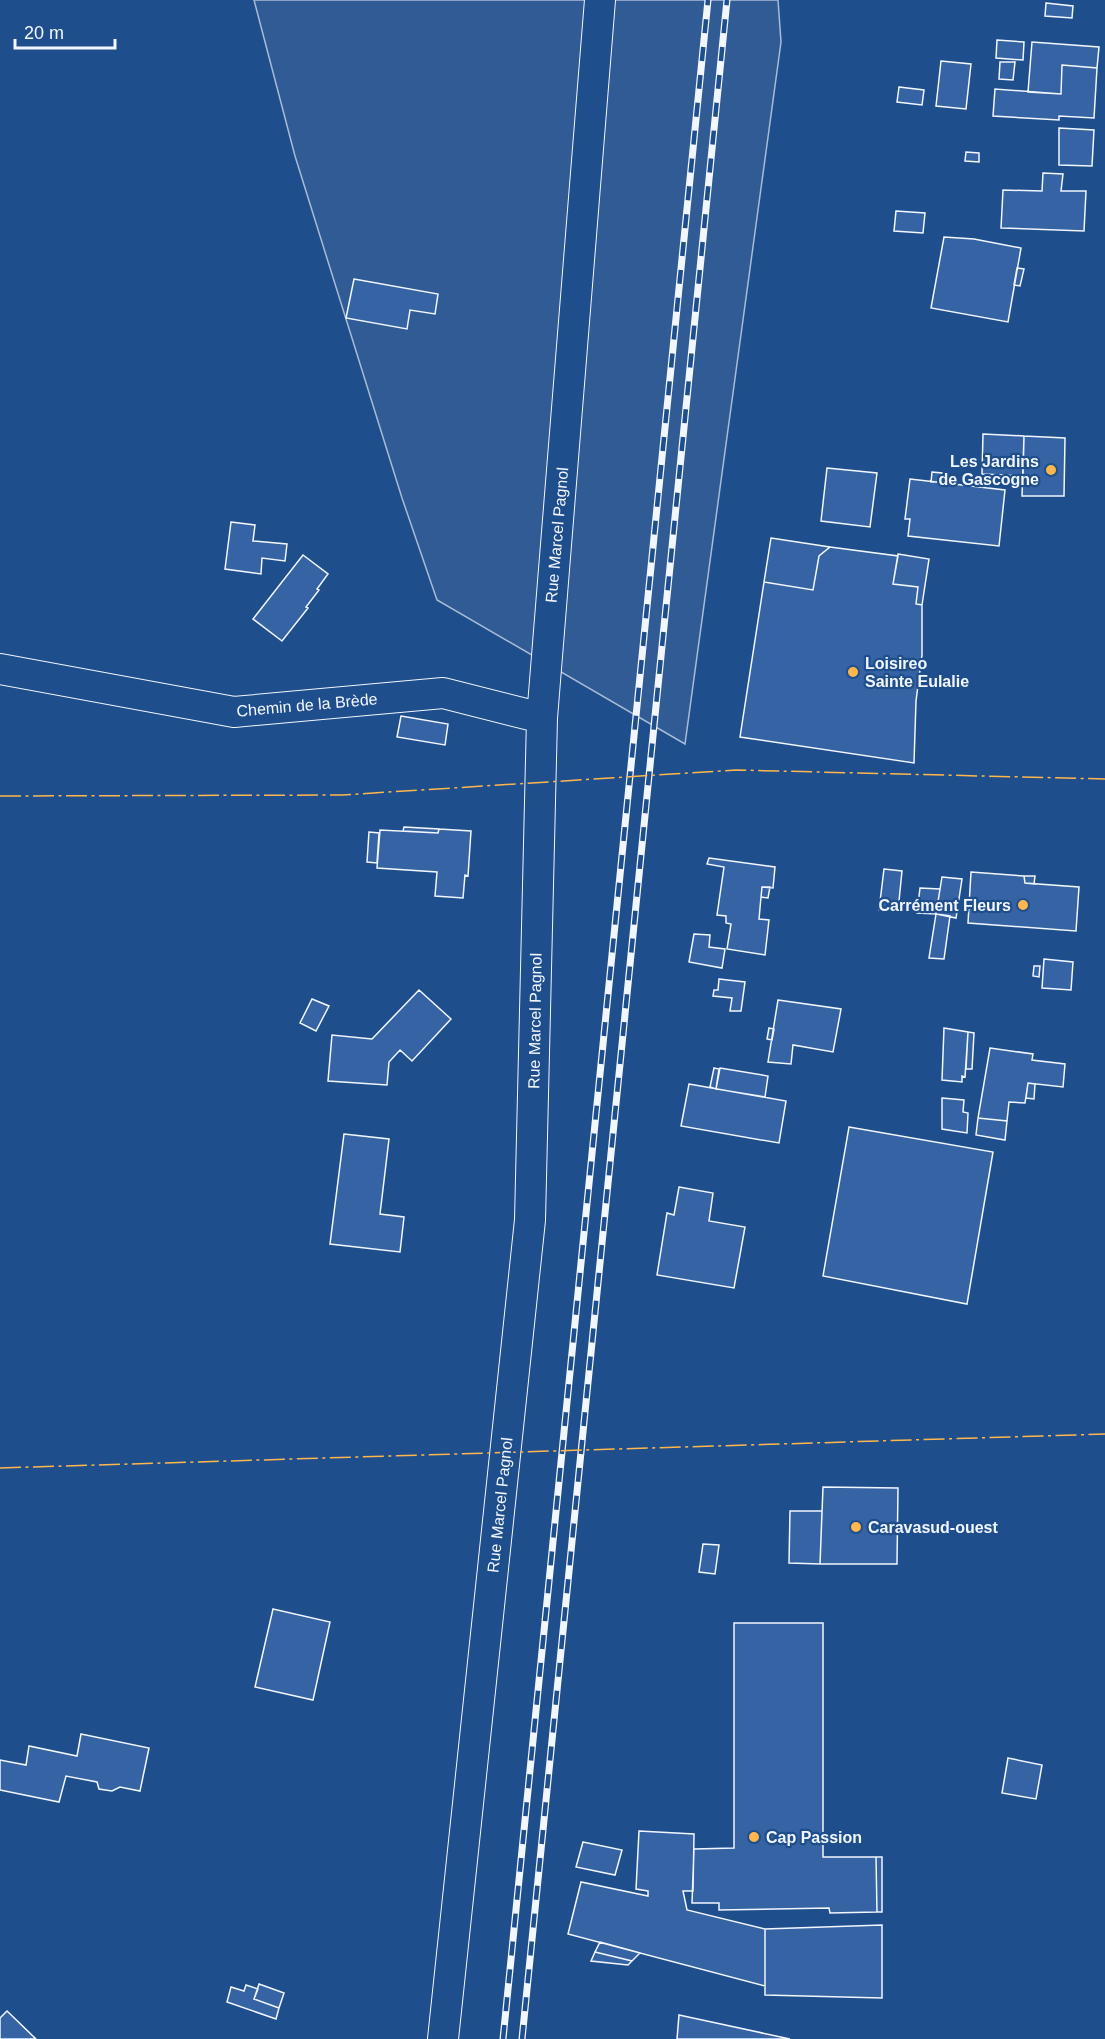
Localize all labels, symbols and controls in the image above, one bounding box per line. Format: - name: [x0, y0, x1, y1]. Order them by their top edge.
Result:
- scale bar: [15, 12, 116, 50]
- text: 20 m: [24, 23, 64, 43]
- place label: Les Jardins de Gascogne: [939, 453, 1039, 488]
- marker: Les Jardins de Gascogne: [1044, 463, 1058, 477]
- street label: Rue Marcel Pagnol: [543, 466, 571, 604]
- place label: Loisireo Sainte Eulalie: [865, 655, 969, 690]
- marker: Loisireo Sainte Eulalie: [846, 665, 860, 679]
- street label: Chemin de la Brède: [236, 690, 378, 720]
- place label: Carrément Fleurs: [879, 897, 1011, 914]
- marker: Carrément Fleurs: [1016, 898, 1030, 912]
- street label: Rue Marcel Pagnol: [525, 953, 545, 1089]
- street label: Rue Marcel Pagnol: [484, 1436, 516, 1574]
- place label: Caravasud-ouest: [868, 1519, 998, 1536]
- marker: Caravasud-ouest: [849, 1520, 863, 1534]
- place label: Cap Passion: [766, 1829, 862, 1846]
- marker: Cap Passion: [747, 1830, 761, 1844]

